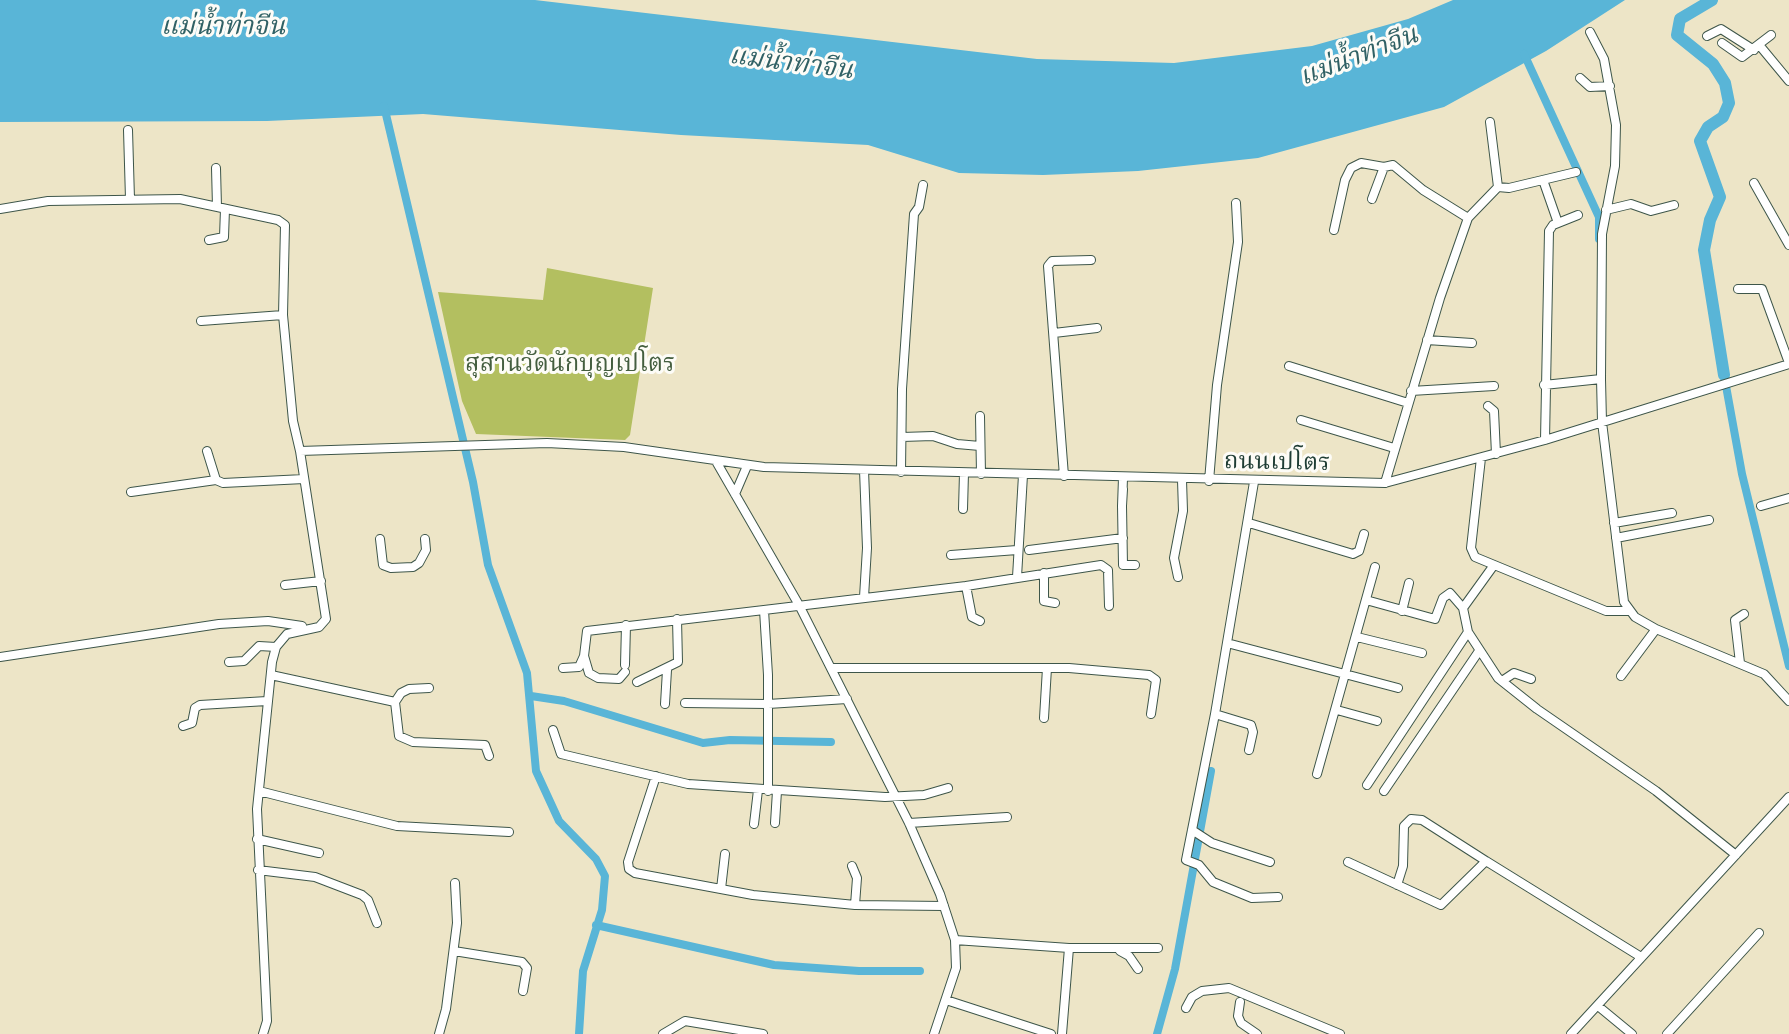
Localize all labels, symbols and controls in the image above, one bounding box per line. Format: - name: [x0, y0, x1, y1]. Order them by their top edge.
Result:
- water label: แม่น้ำท่าจีน: [161, 12, 285, 44]
- water label: แม่น้ำท่าจีน: [1295, 20, 1423, 94]
- water label: แม่น้ำท่าจีน: [727, 41, 855, 87]
- park label: สุสานวัดนักบุญเปโตร: [465, 351, 675, 379]
- street label: ถนนเปโตร: [1224, 448, 1330, 478]

